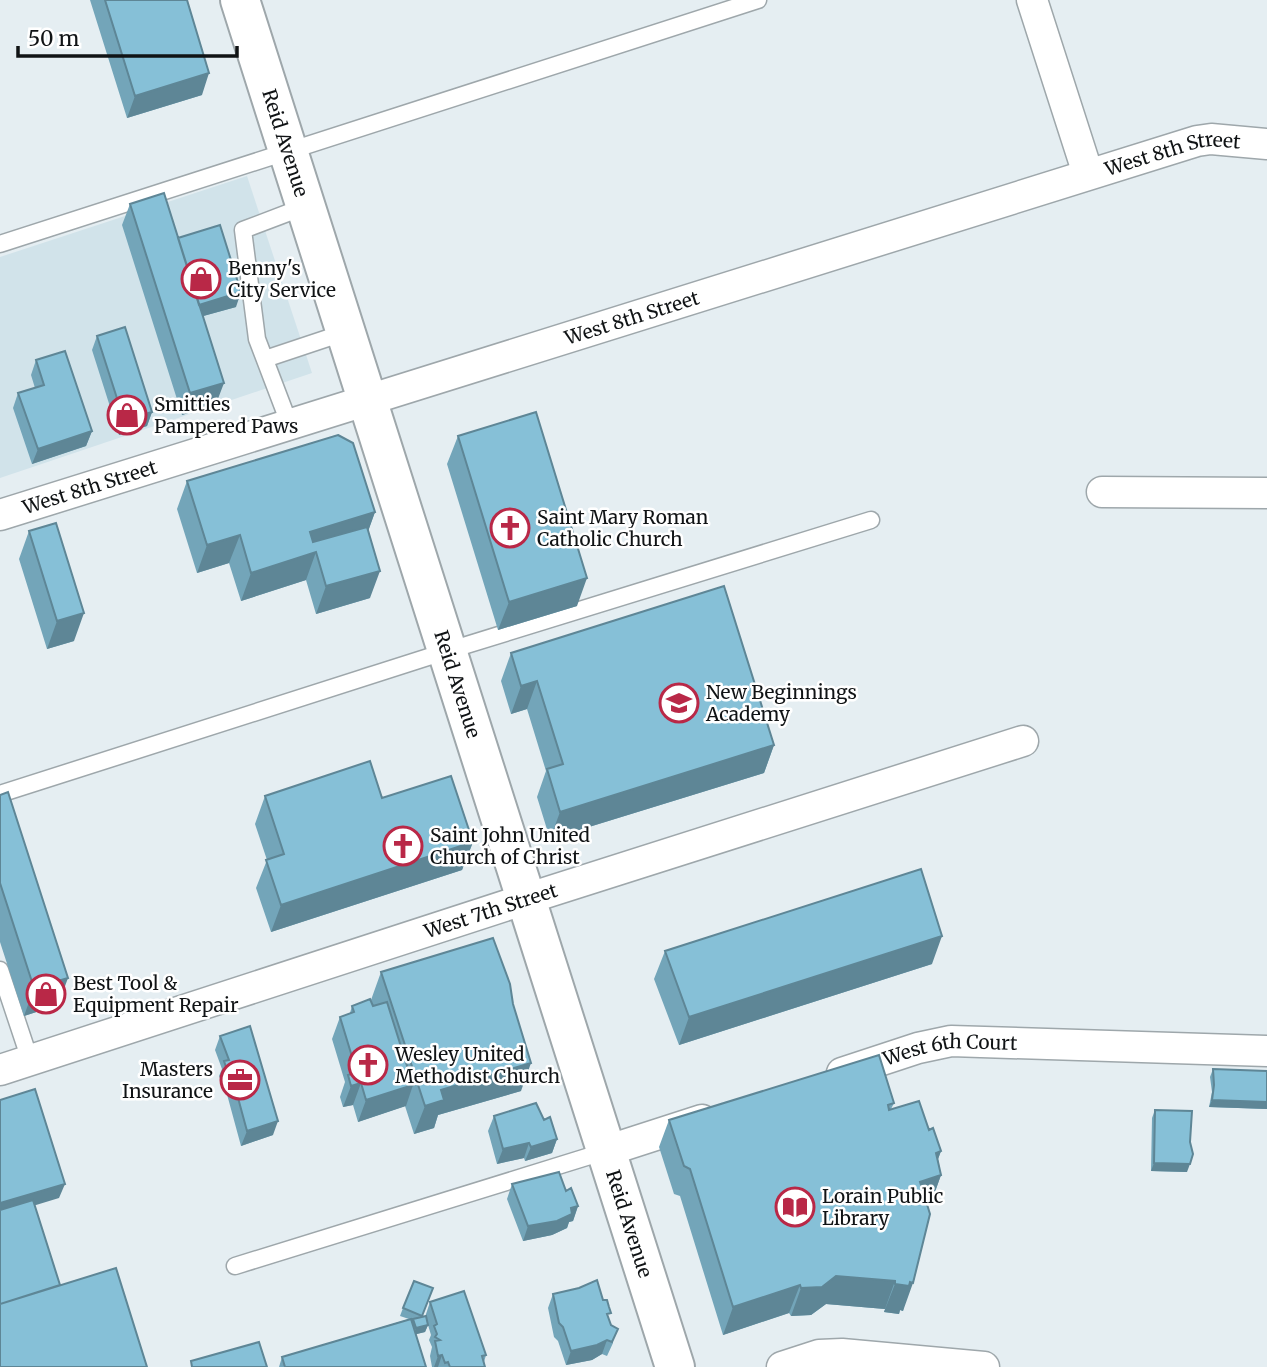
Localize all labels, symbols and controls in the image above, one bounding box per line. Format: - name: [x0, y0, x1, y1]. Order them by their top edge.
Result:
- scale bar: [18, 14, 236, 58]
- text: 50 m: [28, 25, 79, 52]
- street label: Reid Avenue: [257, 86, 314, 200]
- street label: West 8th Street: [1101, 127, 1242, 181]
- place label: Benny's City Service: [228, 256, 336, 302]
- shop icon: Benny's City Service: [180, 258, 222, 300]
- street label: West 8th Street: [561, 285, 703, 350]
- place label: Smitties Pampered Paws: [154, 392, 298, 438]
- shop icon: Smitties Pampered Paws: [106, 394, 148, 436]
- street label: West 8th Street: [19, 455, 160, 520]
- place label: Saint Mary Roman Catholic Church: [537, 505, 709, 551]
- church icon: Saint Mary Roman Catholic Church: [489, 507, 531, 549]
- street label: Reid Avenue: [429, 627, 486, 741]
- place label: New Beginnings Academy: [705, 680, 857, 726]
- school or university icon: New Beginnings Academy: [658, 682, 700, 724]
- place label: Saint John United Church of Christ: [430, 823, 590, 869]
- church icon: Saint John United Church of Christ: [382, 825, 424, 867]
- street label: West 7th Street: [420, 878, 561, 944]
- place label: Best Tool & Equipment Repair: [73, 971, 239, 1017]
- shop icon: Best Tool & Equipment Repair: [25, 973, 67, 1015]
- street label: West 6th Court: [879, 1029, 1018, 1071]
- place label: Wesley United Methodist Church: [394, 1042, 560, 1088]
- church icon: Wesley United Methodist Church: [347, 1044, 389, 1086]
- place label: Masters Insurance: [122, 1057, 213, 1103]
- office icon: Masters Insurance: [219, 1059, 261, 1101]
- street label: Reid Avenue: [601, 1167, 658, 1281]
- place label: Lorain Public Library: [822, 1184, 943, 1230]
- library icon: Lorain Public Library: [774, 1186, 816, 1228]

